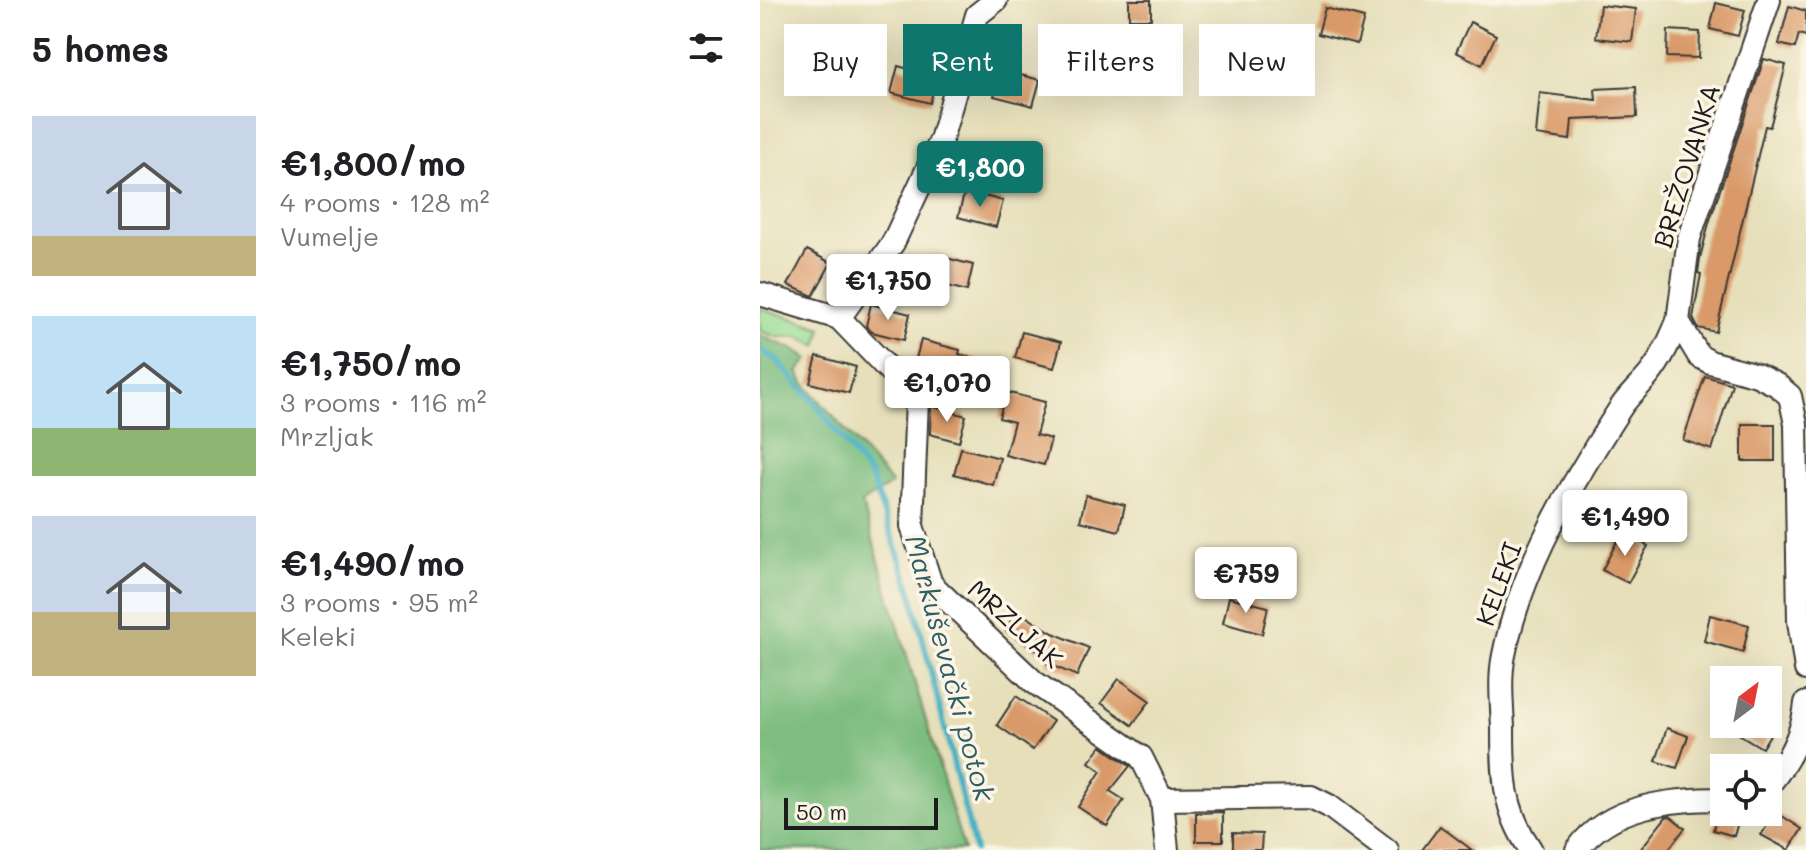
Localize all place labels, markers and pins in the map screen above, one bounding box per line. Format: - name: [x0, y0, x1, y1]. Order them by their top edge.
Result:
- pin: €1,800: [915, 141, 1045, 209]
- pin: €1,750: [823, 254, 953, 322]
- pin: €1,070: [882, 356, 1012, 424]
- pin: €1,490: [1560, 490, 1690, 558]
- pin: €759: [1199, 547, 1293, 615]

